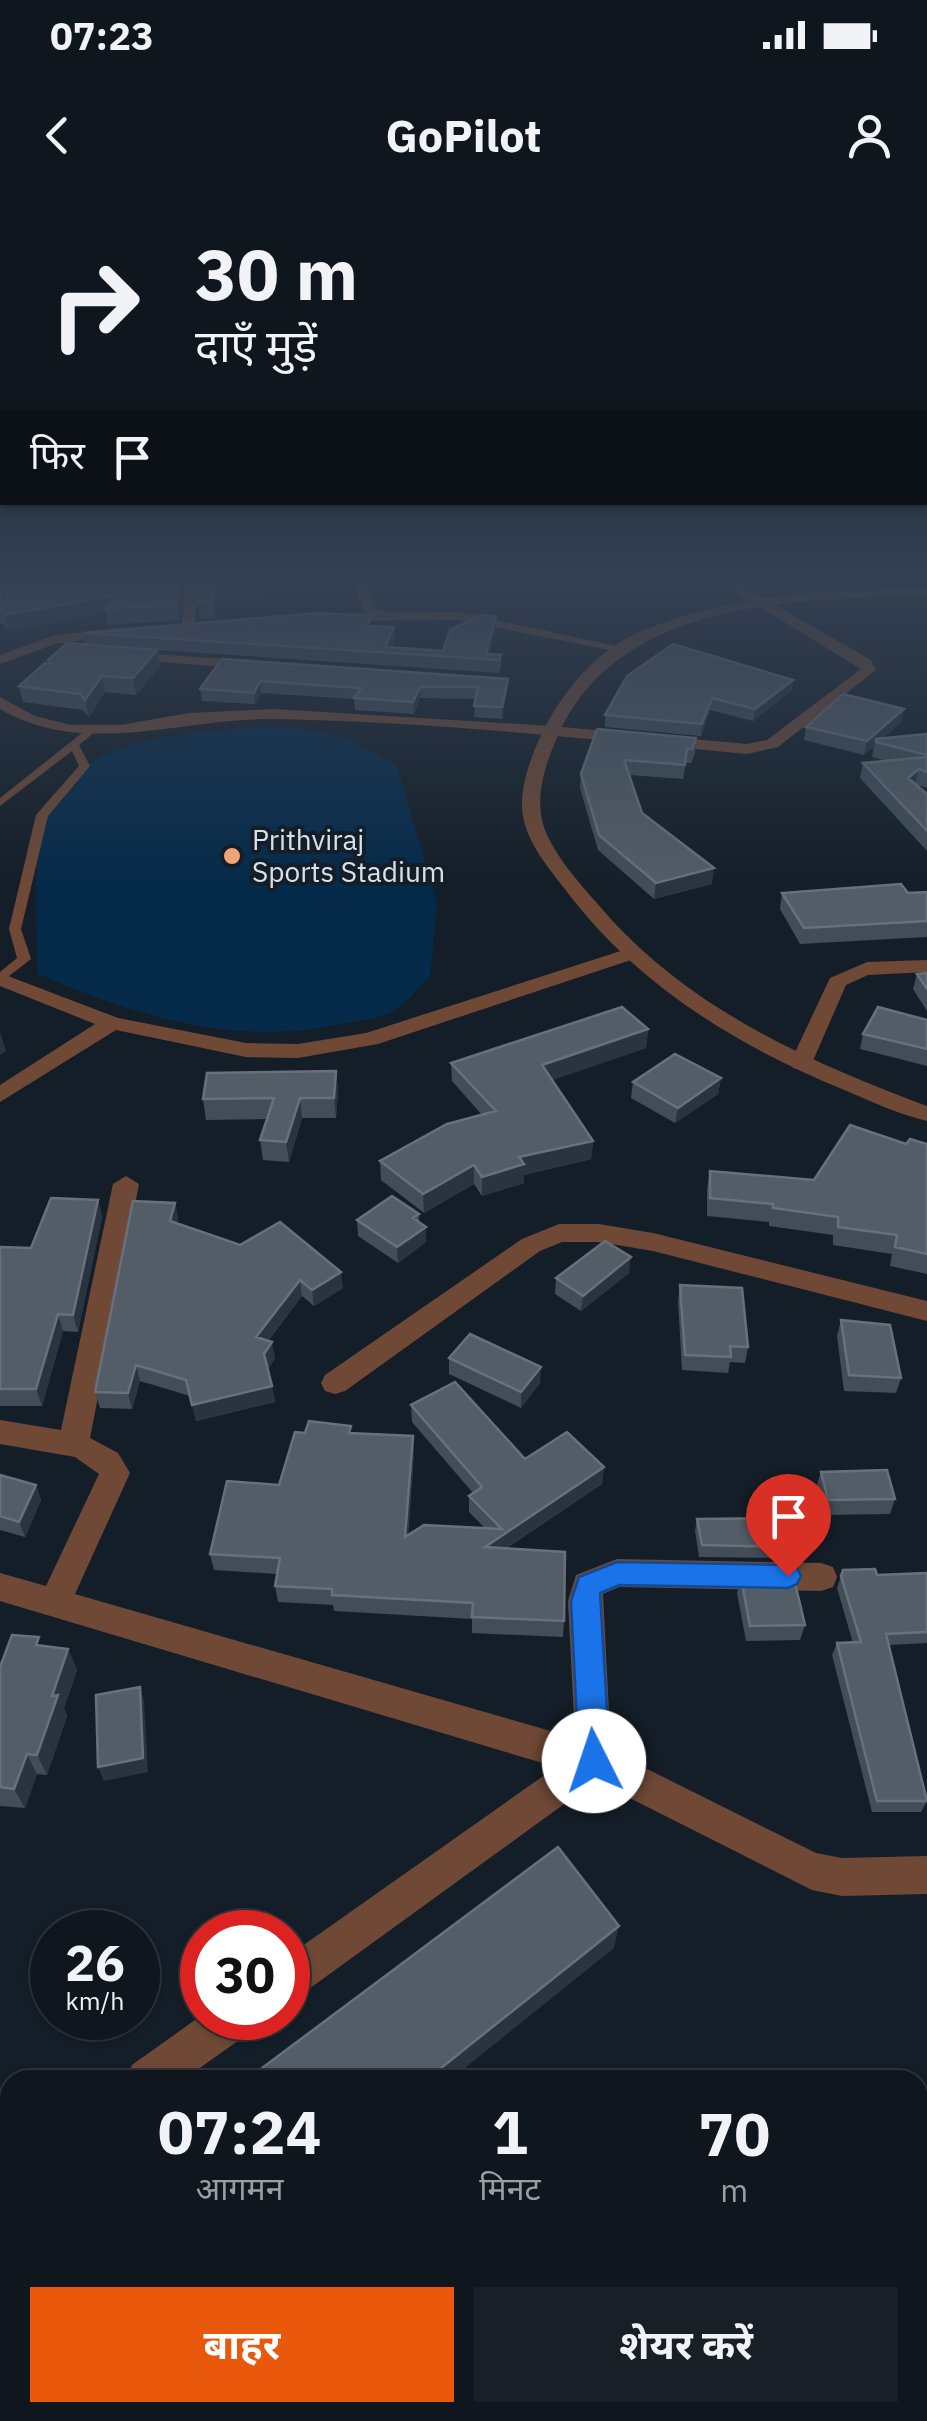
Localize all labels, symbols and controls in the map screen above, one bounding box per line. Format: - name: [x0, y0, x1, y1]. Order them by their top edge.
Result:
- text: 07:23: [50, 11, 154, 60]
- text: GoPilot: [385, 106, 542, 164]
- icon: back: [30, 108, 85, 163]
- icon: person: [842, 108, 897, 163]
- text: 30 m: [195, 228, 358, 319]
- icon: right: [30, 240, 160, 370]
- text: दाएँ मुड़ें: [195, 316, 317, 374]
- text: फिर: [30, 430, 85, 479]
- icon: arrive: [105, 430, 160, 485]
- place label: Prithviraj Sports Stadium: [252, 821, 445, 890]
- marker: Prithviraj Sports Stadium: [221, 845, 243, 867]
- pin: [746, 1474, 831, 1577]
- icon: arrive: [761, 1489, 816, 1544]
- position arrow: [542, 1709, 646, 1813]
- speed limit sign: 30: [180, 1910, 310, 2040]
- text: 26: [65, 1930, 125, 1995]
- text: km/h: [66, 1984, 124, 2017]
- text: 07:24: [158, 2092, 322, 2171]
- text: 1: [492, 2092, 528, 2171]
- text: 70: [698, 2094, 770, 2173]
- text: आगमन: [196, 2167, 283, 2209]
- text: मिनट: [479, 2167, 541, 2209]
- text: m: [720, 2169, 748, 2211]
- button: बाहर: [30, 2287, 454, 2402]
- button: शेयर करें: [474, 2287, 898, 2402]

